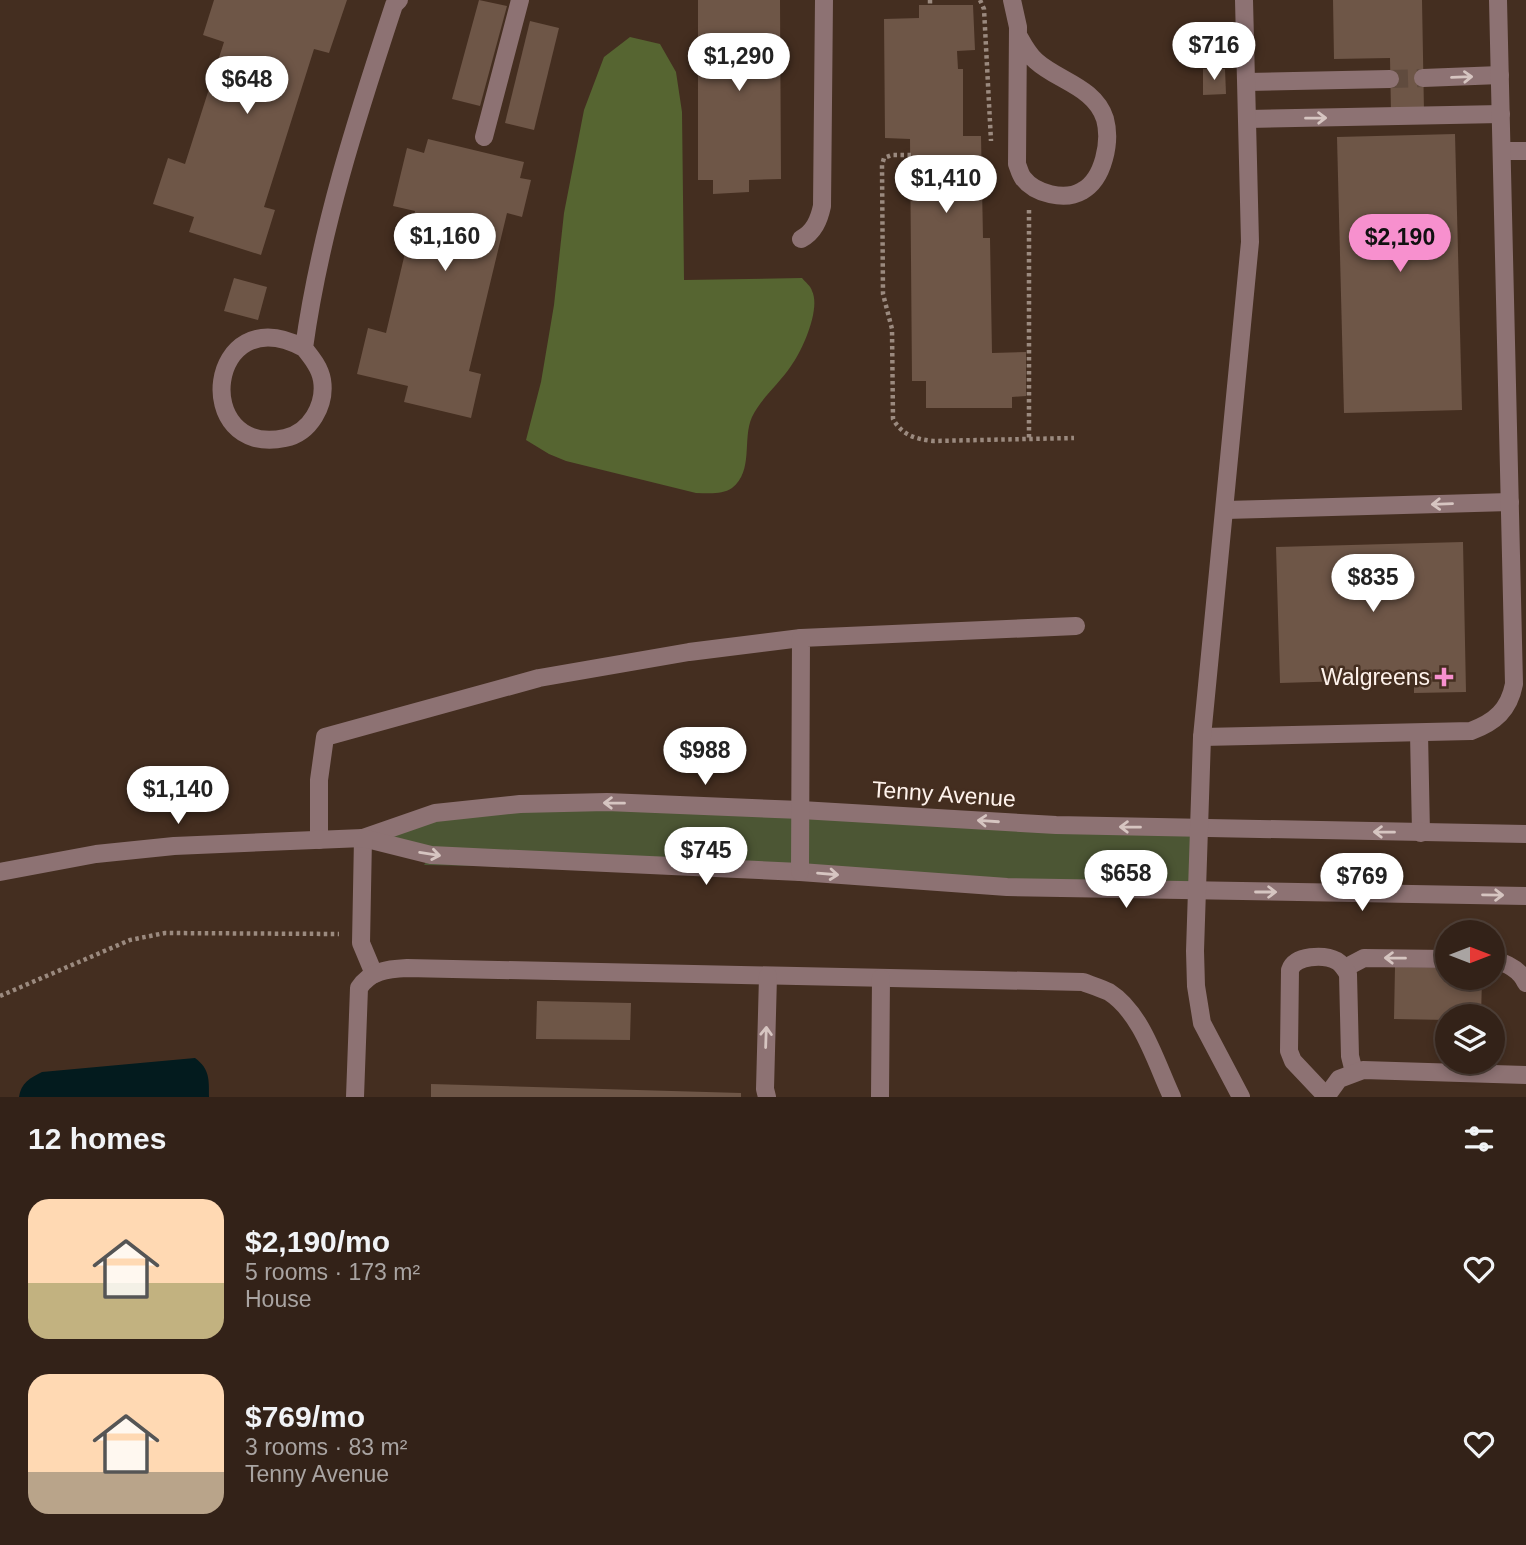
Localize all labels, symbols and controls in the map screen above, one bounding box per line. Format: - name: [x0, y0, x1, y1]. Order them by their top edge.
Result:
- pin: $716: [1173, 22, 1255, 82]
- text: $716: [1188, 32, 1240, 58]
- pin: $1,290: [682, 34, 796, 93]
- text: $1,290: [704, 43, 774, 69]
- pin: $648: [206, 57, 288, 116]
- text: $648: [221, 66, 273, 92]
- one-way arrow: [1450, 70, 1473, 83]
- one-way arrow: [1304, 111, 1327, 125]
- pin: $1,410: [889, 156, 1003, 215]
- text: $1,410: [911, 165, 981, 191]
- pin: $1,160: [388, 214, 502, 273]
- pin: $2,190: [1343, 215, 1457, 274]
- text: $1,160: [410, 223, 480, 249]
- text: $2,190: [1365, 224, 1435, 250]
- one-way arrow: [1431, 497, 1454, 510]
- pin: $835: [1332, 554, 1414, 614]
- text: $835: [1347, 564, 1399, 590]
- place label: Walgreens: [1321, 664, 1430, 690]
- marker: Walgreens: [1436, 669, 1452, 685]
- pin: $988: [664, 728, 746, 787]
- text: $988: [679, 737, 731, 763]
- pin: $1,140: [121, 766, 235, 826]
- text: $1,140: [143, 776, 213, 802]
- street label: Tenny Avenue: [871, 776, 1017, 812]
- one-way arrow: [603, 796, 626, 809]
- one-way arrow: [977, 815, 1000, 828]
- one-way arrow: [1119, 821, 1142, 834]
- one-way arrow: [1373, 825, 1396, 839]
- pin: $745: [665, 828, 747, 887]
- text: $745: [680, 837, 732, 863]
- one-way arrow: [418, 848, 441, 861]
- pin: $658: [1085, 850, 1167, 910]
- pin: $769: [1321, 853, 1403, 913]
- text: $658: [1100, 860, 1152, 886]
- text: $769: [1336, 863, 1388, 889]
- one-way arrow: [816, 868, 839, 881]
- one-way arrow: [1254, 885, 1277, 899]
- one-way arrow: [1481, 888, 1504, 902]
- north arrow: [1435, 920, 1505, 990]
- map controls: [1435, 920, 1505, 1074]
- one-way arrow: [1383, 951, 1406, 965]
- button: layers: [1435, 1004, 1505, 1074]
- one-way arrow: [760, 1026, 773, 1049]
- icon: filters: [1460, 1120, 1498, 1158]
- text: 12 homes: [28, 1122, 166, 1155]
- text: $2,190/mo: [245, 1225, 390, 1258]
- icon: home: [84, 1227, 168, 1311]
- icon: heart: [1460, 1250, 1498, 1288]
- text: 5 rooms · 173 m²: [245, 1259, 420, 1285]
- text: House: [245, 1286, 311, 1312]
- text: $769/mo: [245, 1400, 365, 1433]
- icon: home: [84, 1402, 168, 1486]
- icon: heart: [1460, 1425, 1498, 1463]
- text: 3 rooms · 83 m²: [245, 1434, 407, 1460]
- text: Tenny Avenue: [245, 1461, 389, 1487]

